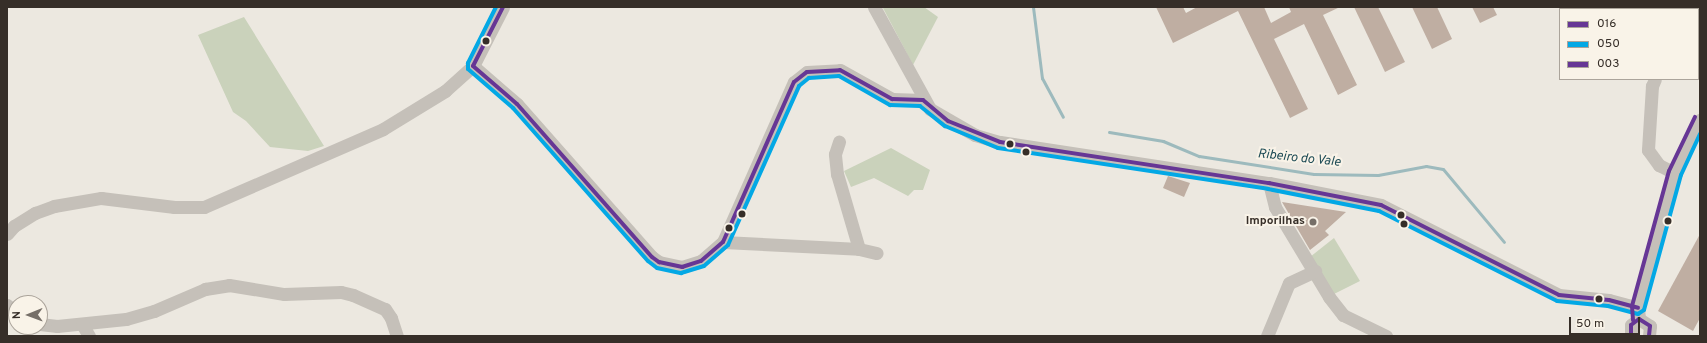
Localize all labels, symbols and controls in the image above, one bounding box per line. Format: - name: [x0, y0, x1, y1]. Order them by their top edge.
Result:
- legend: [1559, 8, 1699, 80]
- text: 016: [1597, 16, 1616, 32]
- unlabelled marker: [481, 36, 491, 46]
- text: 050: [1597, 36, 1620, 52]
- text: 003: [1597, 56, 1620, 72]
- unlabelled marker: [1005, 139, 1015, 149]
- unlabelled marker: [1021, 147, 1031, 157]
- water label: Ribeiro do Vale: [1257, 147, 1341, 171]
- unlabelled marker: [737, 209, 747, 219]
- unlabelled marker: [1396, 210, 1406, 220]
- place label: Imporilhas: [1246, 215, 1305, 229]
- unlabelled marker: [1663, 216, 1673, 226]
- marker: Imporilhas: [1308, 217, 1318, 227]
- unlabelled marker: [1399, 219, 1409, 229]
- unlabelled marker: [724, 223, 734, 233]
- unlabelled marker: [1594, 294, 1604, 304]
- north arrow: [8, 295, 48, 335]
- scale bar: [1571, 309, 1642, 335]
- text: N: [10, 311, 24, 319]
- text: 50 m: [1576, 316, 1604, 332]

